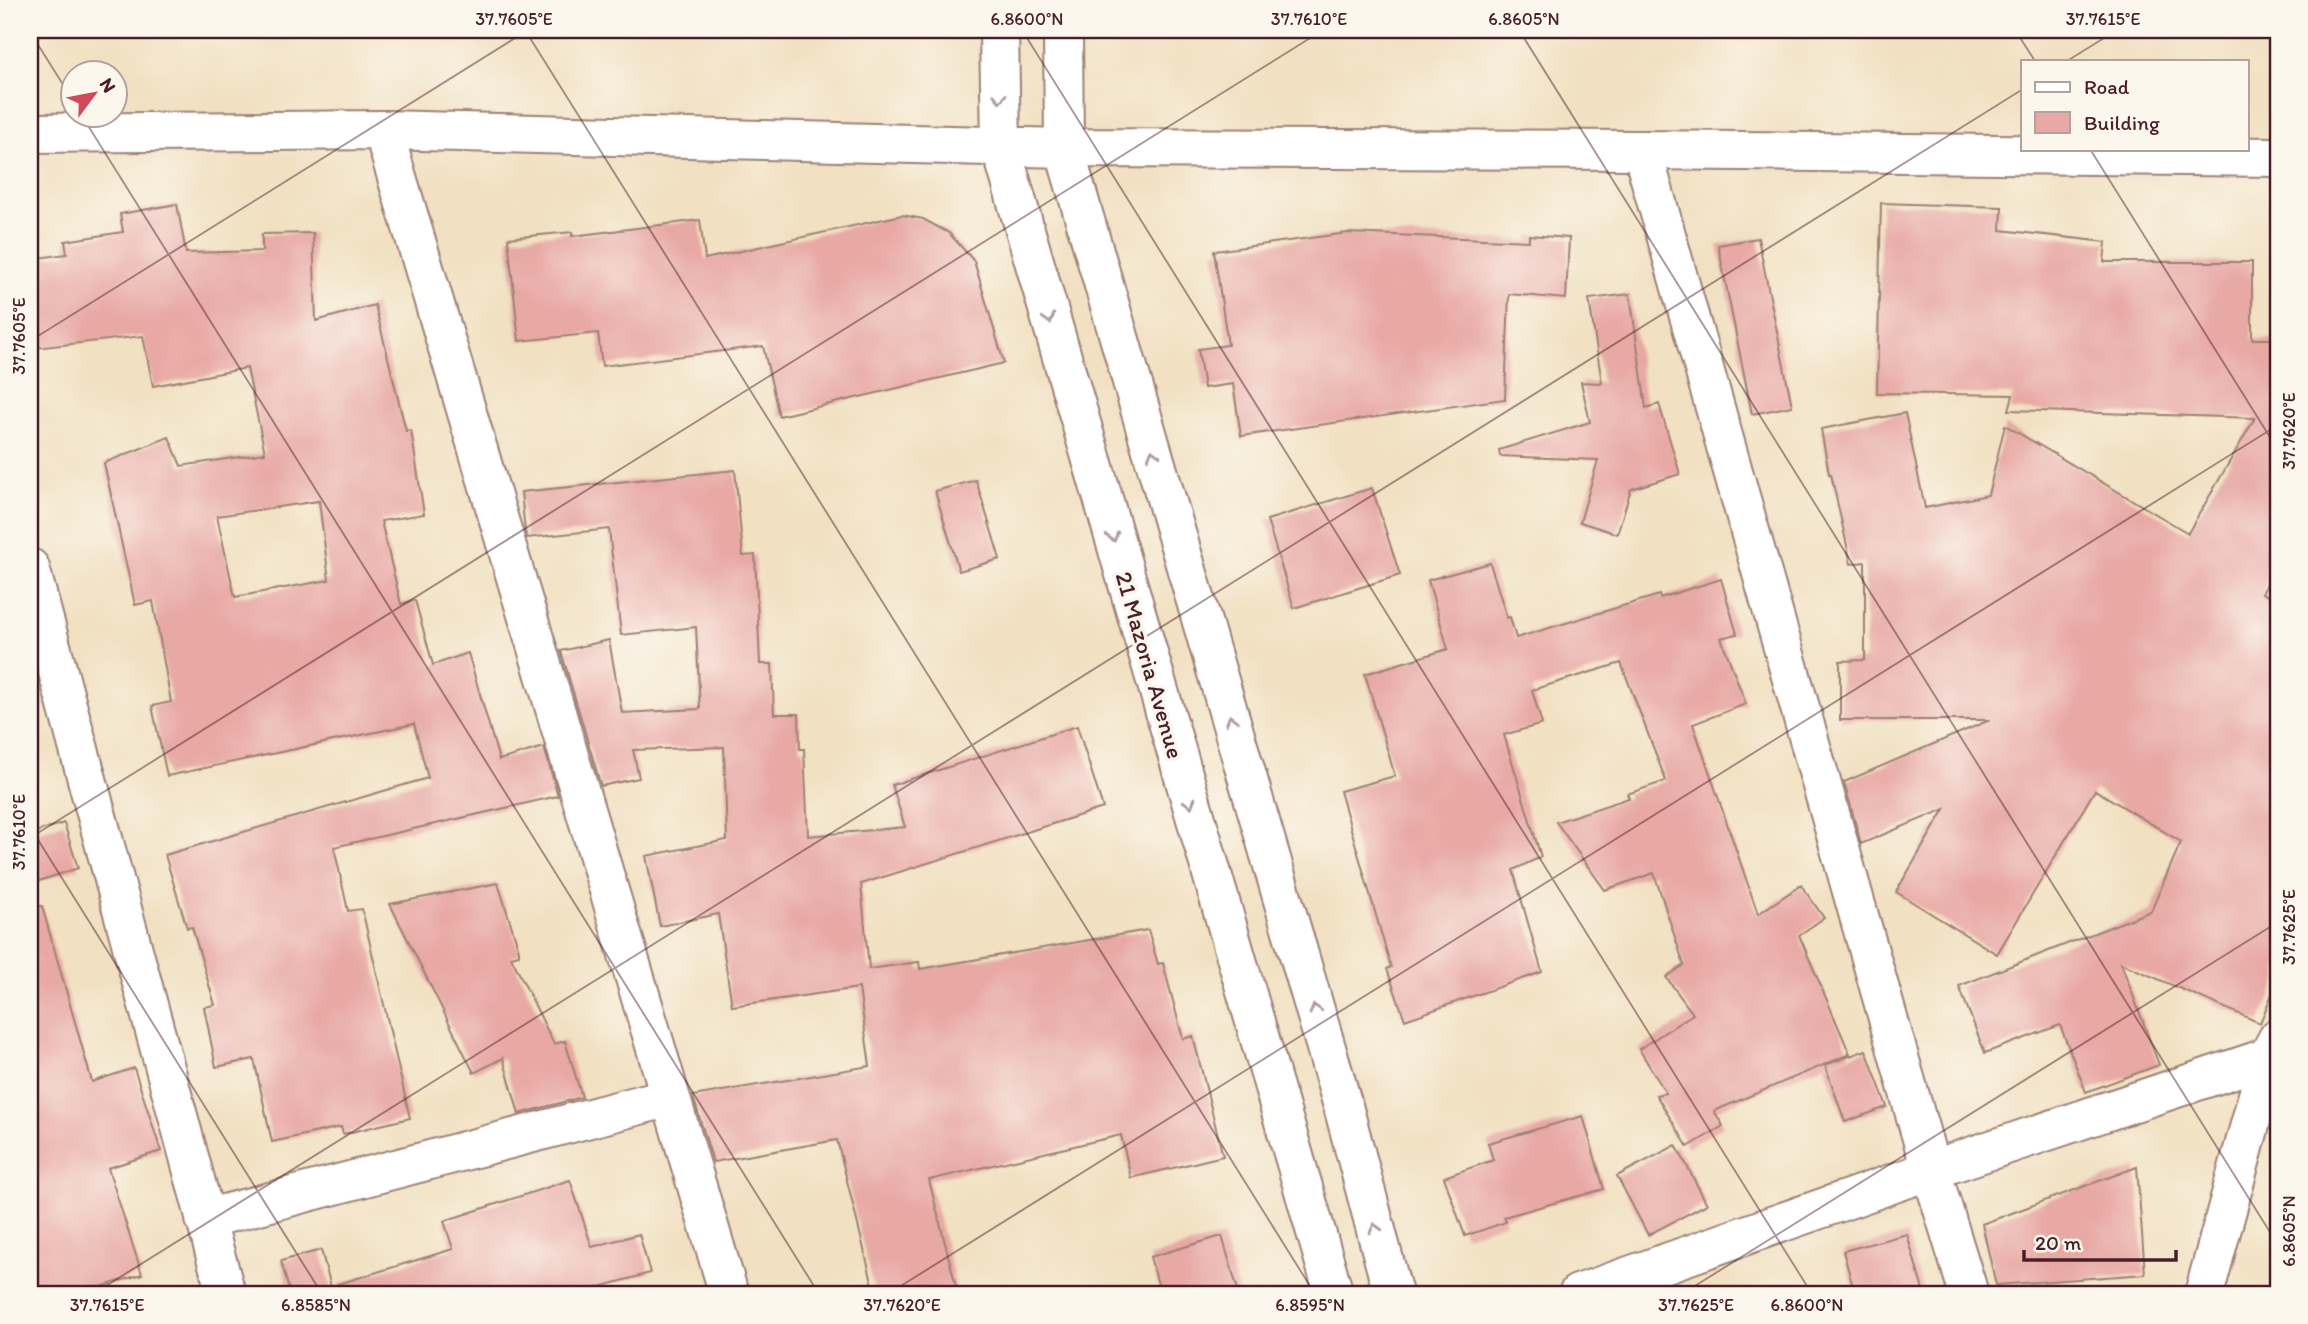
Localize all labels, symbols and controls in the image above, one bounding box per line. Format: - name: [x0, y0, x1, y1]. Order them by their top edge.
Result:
- text: 37.7605°E: [475, 8, 553, 30]
- text: 6.8600°N: [991, 8, 1063, 30]
- text: 37.7610°E: [1271, 8, 1347, 30]
- text: 6.8605°N: [1488, 8, 1560, 30]
- text: 37.7615°E: [2066, 8, 2140, 30]
- north arrow: [60, 60, 130, 130]
- legend: [2021, 60, 2248, 150]
- text: N: [95, 74, 121, 97]
- text: Road: [2084, 74, 2130, 99]
- one-way arrow: [992, 93, 1008, 104]
- text: Building: [2084, 110, 2160, 135]
- text: 37.7605°E: [8, 297, 30, 375]
- one-way arrow: [1041, 313, 1056, 325]
- text: 37.7620°E: [2278, 392, 2300, 470]
- one-way arrow: [1147, 449, 1162, 461]
- one-way arrow: [1105, 531, 1119, 543]
- street label: 21 Mazoria Avenue: [1109, 568, 1191, 762]
- one-way arrow: [1224, 714, 1239, 726]
- text: 37.7610°E: [8, 794, 30, 870]
- one-way arrow: [1182, 796, 1197, 808]
- text: 37.7625°E: [2278, 889, 2300, 965]
- one-way arrow: [1308, 1003, 1323, 1015]
- text: 6.8605°N: [2278, 1195, 2300, 1267]
- scale bar: [2024, 1219, 2177, 1263]
- one-way arrow: [1369, 1222, 1383, 1234]
- text: 20 m: [2035, 1230, 2082, 1255]
- text: 37.7615°E: [70, 1294, 144, 1316]
- text: 6.8585°N: [281, 1294, 351, 1316]
- text: 37.7620°E: [863, 1294, 941, 1316]
- text: 6.8595°N: [1275, 1294, 1345, 1316]
- text: 37.7625°E: [1658, 1294, 1734, 1316]
- text: 6.8600°N: [1771, 1294, 1843, 1316]

